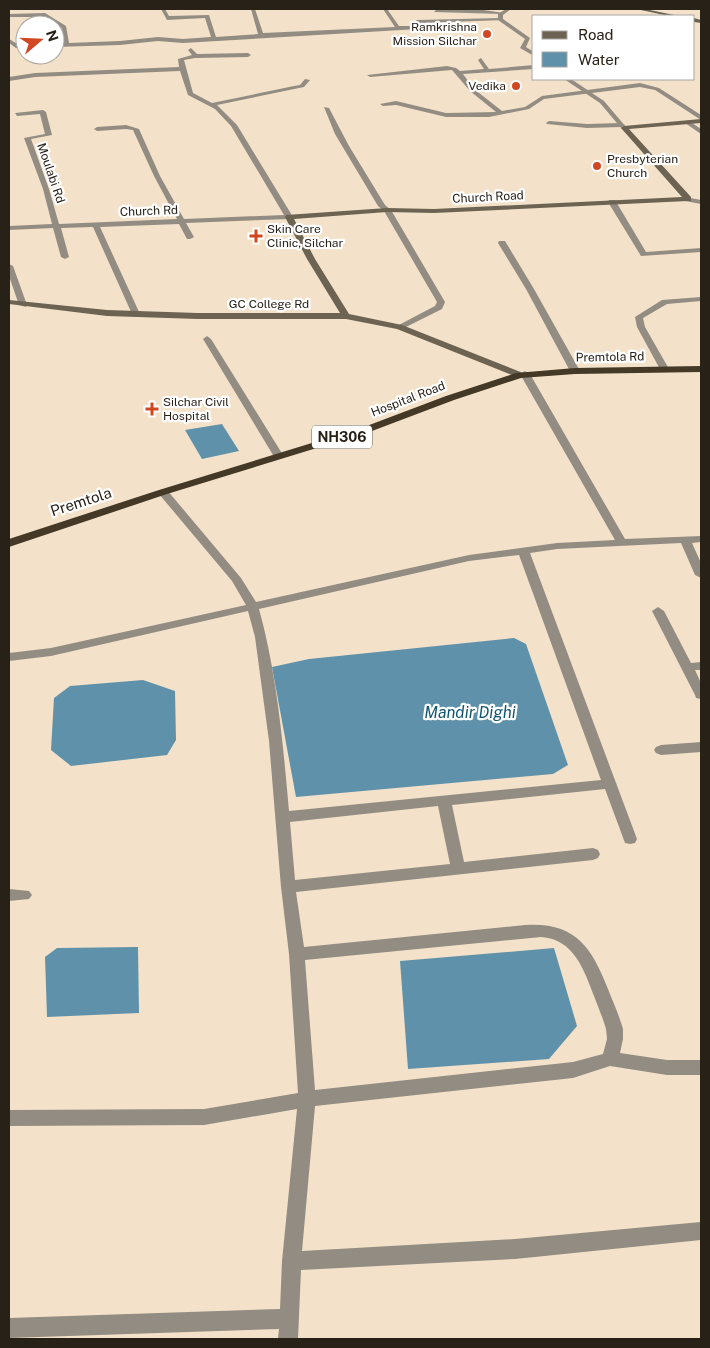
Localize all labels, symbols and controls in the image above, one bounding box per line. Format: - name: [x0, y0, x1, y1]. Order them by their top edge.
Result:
- north arrow: [15, 15, 65, 65]
- legend: [532, 15, 695, 80]
- place label: Ramkrishna Mission Silchar: [393, 20, 477, 48]
- text: Road: [578, 26, 614, 43]
- text: N: [43, 28, 62, 44]
- marker: Ramkrishna Mission Silchar: [481, 28, 493, 40]
- text: Water: [578, 51, 620, 68]
- place label: Vedika: [468, 79, 506, 93]
- marker: Vedika: [510, 80, 522, 92]
- street label: Moulabi Rd: [34, 141, 68, 205]
- place label: Presbyterian Church: [607, 152, 678, 180]
- marker: Presbyterian Church: [591, 160, 603, 172]
- street label: Church Road: [452, 188, 524, 206]
- street label: Church Rd: [120, 203, 178, 219]
- place label: Skin Care Clinic, Silchar: [267, 222, 343, 250]
- marker: Skin Care Clinic, Silchar: [249, 229, 263, 243]
- street label: GC College Rd: [229, 297, 309, 311]
- street label: Premtola Rd: [576, 349, 644, 365]
- street label: Hospital Road: [369, 378, 447, 420]
- place label: Silchar Civil Hospital: [163, 395, 229, 423]
- marker: Silchar Civil Hospital: [145, 402, 159, 416]
- road number: NH306: [312, 426, 372, 448]
- street label: Premtola: [48, 484, 114, 519]
- water label: Mandir Dighi: [424, 703, 516, 722]

